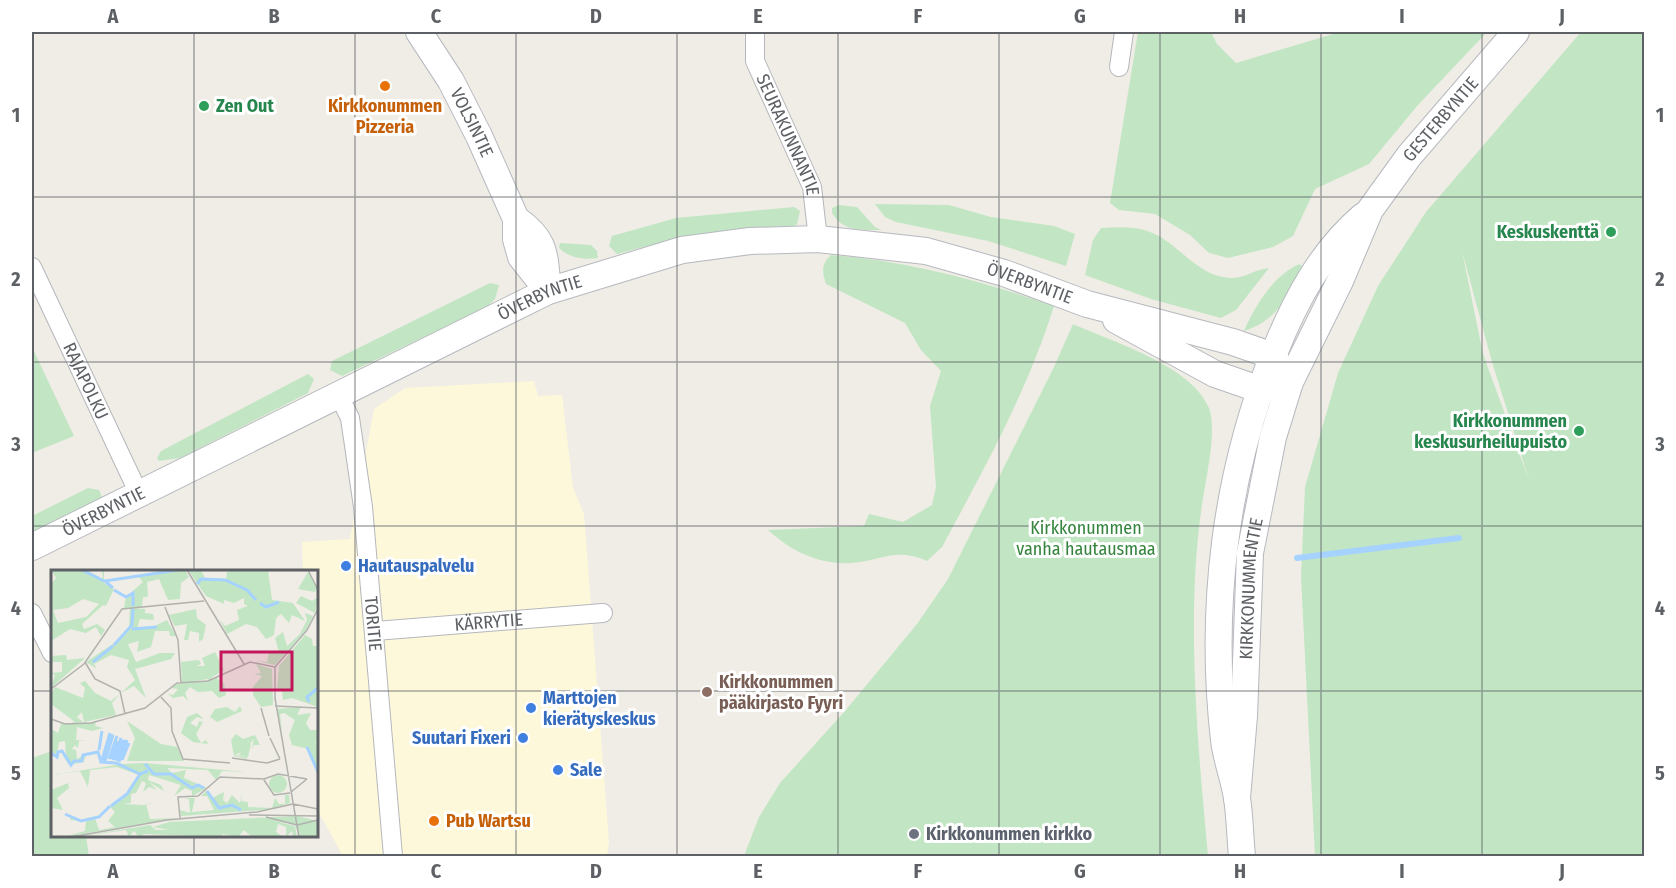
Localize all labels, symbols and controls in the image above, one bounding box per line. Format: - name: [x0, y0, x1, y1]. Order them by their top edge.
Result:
- text: A: [107, 4, 120, 28]
- text: B: [268, 4, 280, 28]
- text: C: [431, 4, 442, 28]
- text: D: [590, 4, 602, 28]
- text: E: [753, 4, 763, 28]
- text: F: [914, 4, 923, 28]
- text: G: [1074, 4, 1086, 28]
- text: H: [1234, 4, 1246, 28]
- text: I: [1399, 4, 1405, 28]
- text: J: [1558, 4, 1565, 28]
- street label: SEURAKUNNANTIE: [751, 71, 824, 196]
- street label: GESTERBYNTIE: [1398, 73, 1483, 166]
- marker: Kirkkonummen Pizzeria: [378, 79, 392, 93]
- street label: VOLSINTIE: [445, 84, 498, 160]
- place label: Zen Out: [216, 95, 274, 117]
- place label: Kirkkonummen Pizzeria: [328, 95, 442, 138]
- marker: Zen Out: [197, 99, 211, 113]
- text: 1: [12, 103, 20, 127]
- text: 1: [1656, 103, 1664, 127]
- place label: Keskuskenttä: [1497, 221, 1599, 243]
- marker: Keskuskenttä: [1604, 225, 1618, 239]
- street label: ÖVERBYNTIE: [984, 258, 1076, 309]
- text: 2: [10, 267, 21, 291]
- text: 2: [1654, 267, 1665, 291]
- street label: ÖVERBYNTIE: [494, 270, 584, 325]
- street label: RAJAPOLKU: [58, 339, 113, 423]
- place label: Kirkkonummen keskusurheilupuisto: [1414, 410, 1567, 453]
- marker: Kirkkonummen keskusurheilupuisto: [1572, 424, 1586, 438]
- text: 3: [10, 432, 21, 456]
- text: 3: [1654, 432, 1665, 456]
- street label: ÖVERBYNTIE: [59, 482, 149, 541]
- street label: KIRKKONUMMENTIE: [1235, 516, 1268, 660]
- park label: Kirkkonummen vanha hautausmaa: [1016, 517, 1156, 560]
- place label: Hautauspalvelu: [358, 555, 474, 577]
- marker: Hautauspalvelu: [339, 559, 353, 573]
- inset map: [51, 570, 318, 837]
- street label: TORITIE: [360, 595, 386, 652]
- text: 4: [11, 596, 21, 620]
- text: 4: [1655, 596, 1665, 620]
- street label: KÄRRYTIE: [454, 608, 524, 636]
- place label: Kirkkonummen pääkirjasto Fyyri: [719, 671, 843, 714]
- marker: Kirkkonummen pääkirjasto Fyyri: [700, 685, 714, 699]
- place label: Marttojen kierätyskeskus: [543, 687, 656, 730]
- marker: Marttojen kierätyskeskus: [524, 701, 538, 715]
- place label: Suutari Fixeri: [412, 727, 511, 749]
- marker: Suutari Fixeri: [516, 731, 530, 745]
- place label: Sale: [570, 759, 602, 781]
- text: 5: [11, 761, 21, 785]
- text: 5: [1655, 761, 1665, 785]
- marker: Sale: [551, 763, 565, 777]
- place label: Pub Wartsu: [446, 810, 531, 832]
- marker: Pub Wartsu: [427, 814, 441, 828]
- place label: Kirkkonummen kirkko: [926, 823, 1092, 845]
- marker: Kirkkonummen kirkko: [907, 827, 921, 841]
- text: A: [107, 859, 120, 883]
- text: B: [268, 859, 280, 883]
- text: C: [431, 859, 442, 883]
- text: D: [590, 859, 602, 883]
- text: E: [753, 859, 763, 883]
- text: F: [914, 859, 923, 883]
- text: G: [1074, 859, 1086, 883]
- text: H: [1234, 859, 1246, 883]
- text: I: [1399, 859, 1405, 883]
- text: J: [1558, 859, 1565, 883]

